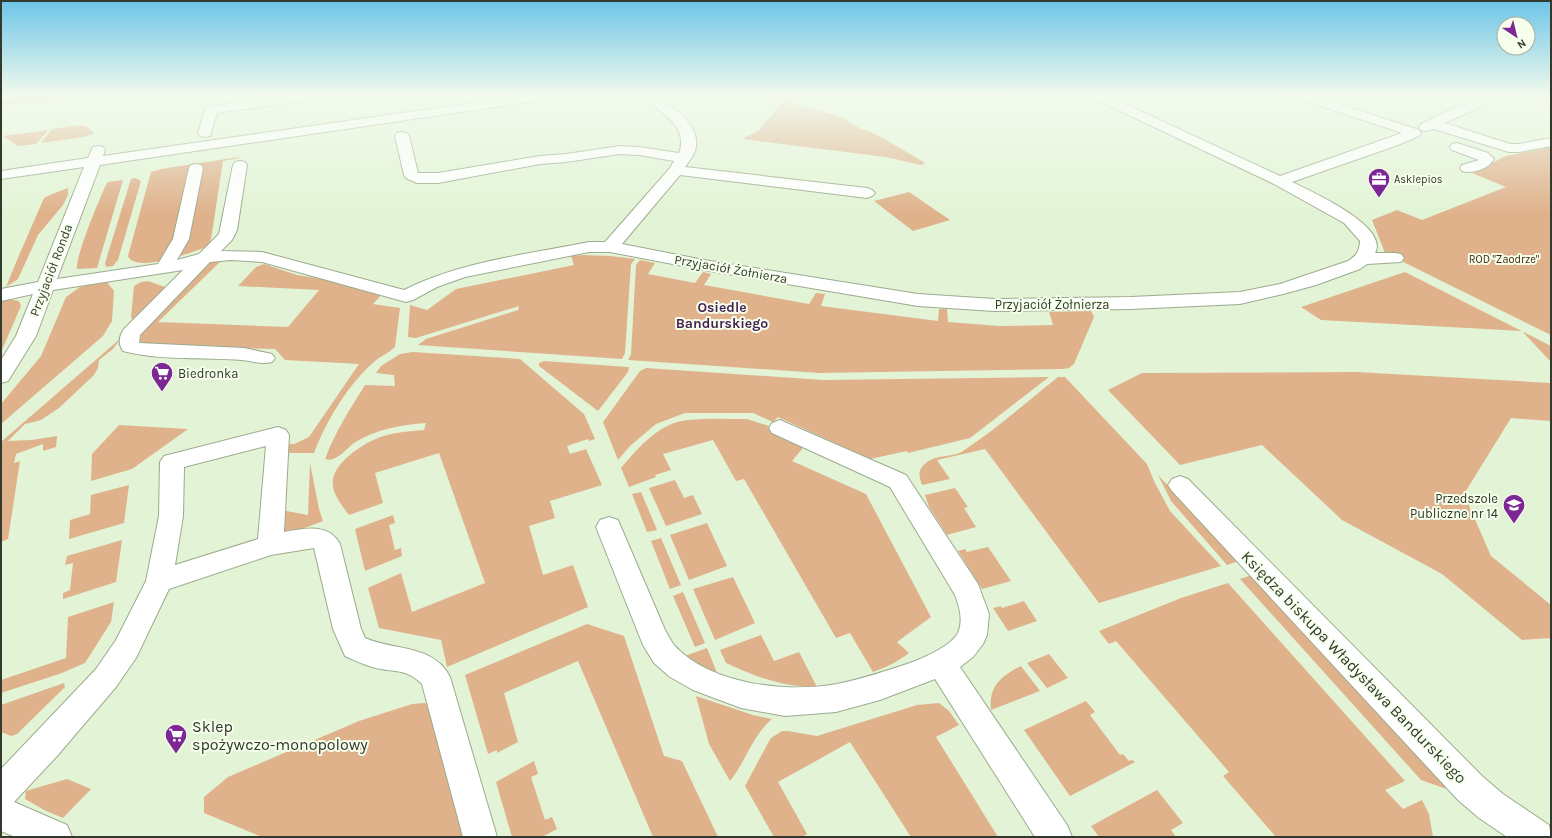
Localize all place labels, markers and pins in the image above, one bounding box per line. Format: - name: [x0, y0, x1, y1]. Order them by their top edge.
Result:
- office icon: Asklepios: [1366, 166, 1392, 199]
- place label: Asklepios: [1394, 173, 1443, 186]
- supermarket icon: Biedronka: [149, 360, 175, 393]
- place label: Biedronka: [178, 366, 238, 381]
- place label: Przedszole Publiczne nr 14: [1410, 491, 1498, 521]
- school or university icon: Przedszole Publiczne nr 14: [1501, 492, 1527, 525]
- place label: Sklep spożywczo-monopolowy: [192, 717, 368, 754]
- supermarket icon: Sklep spożywczo-monopolowy: [163, 722, 189, 755]

